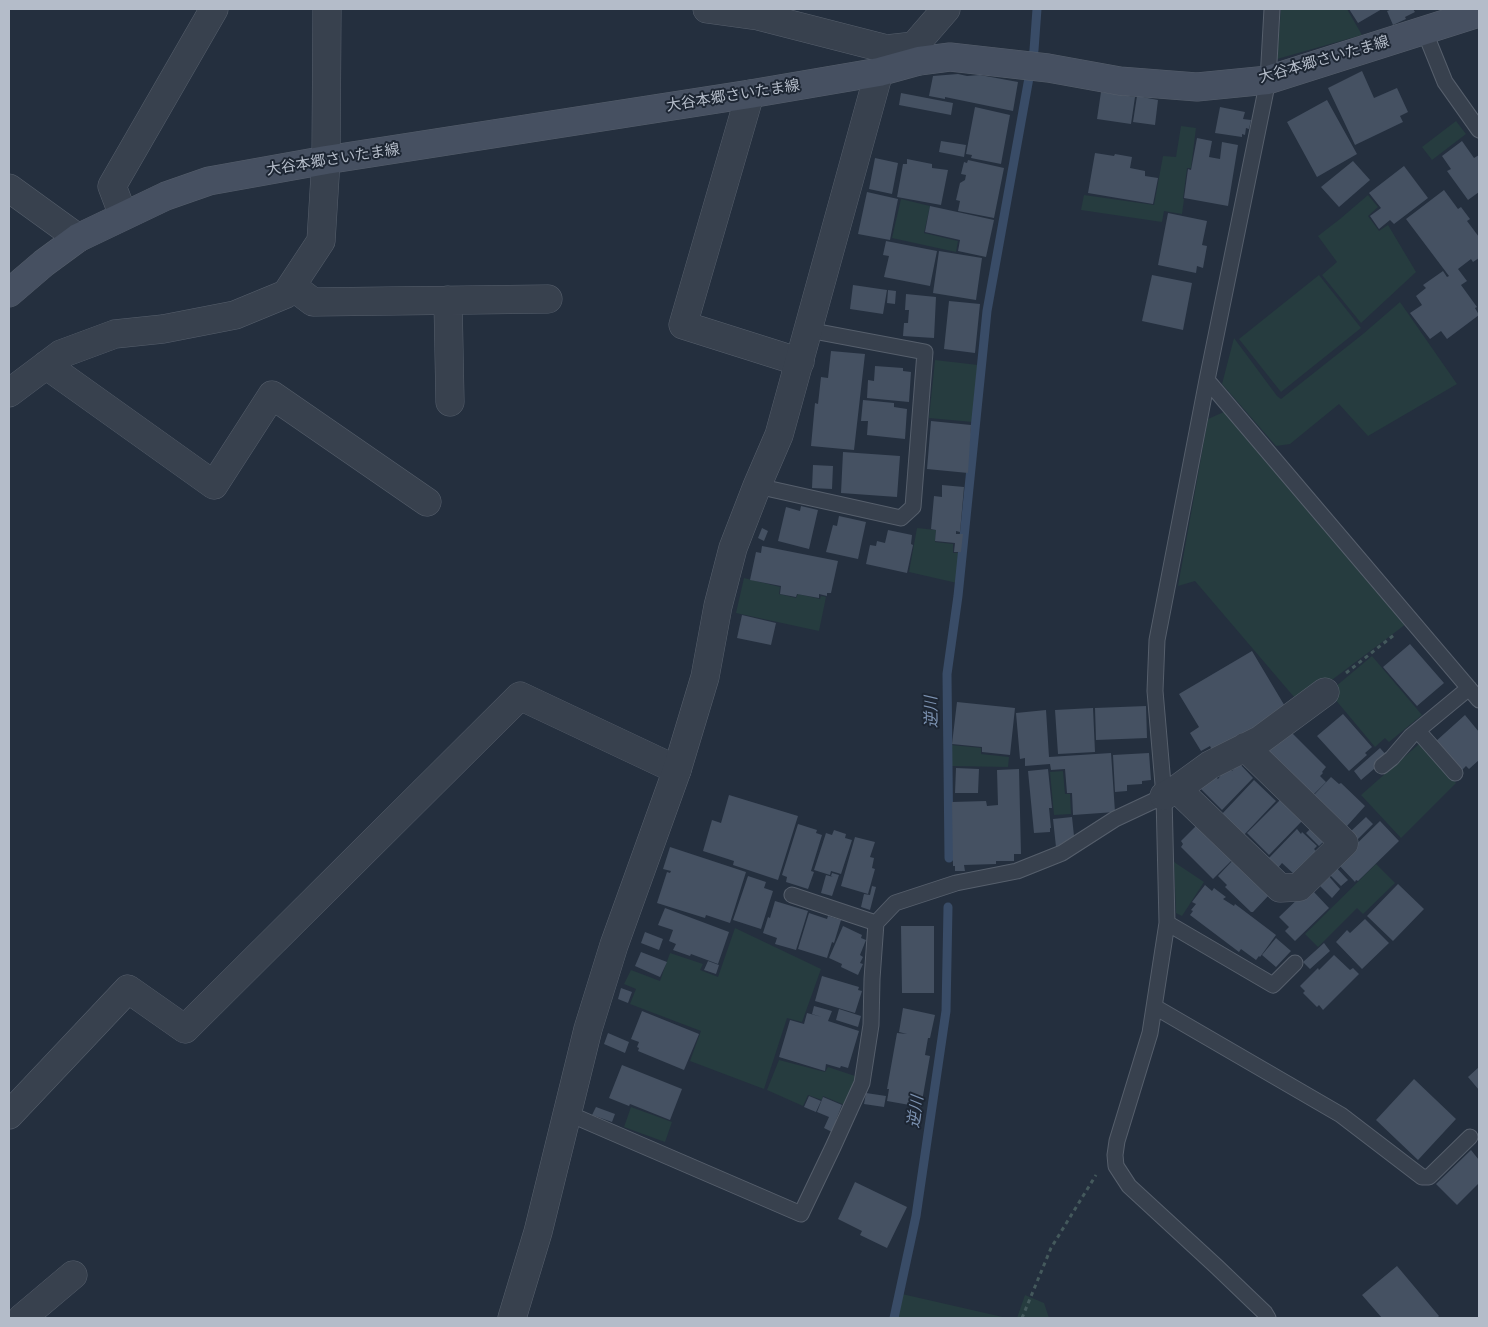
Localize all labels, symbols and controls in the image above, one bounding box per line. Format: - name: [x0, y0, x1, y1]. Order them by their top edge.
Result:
- street label: 大谷本郷さいたま線: [1257, 33, 1391, 87]
- street label: 大谷本郷さいたま線: [665, 77, 801, 115]
- street label: 大谷本郷さいたま線: [265, 141, 401, 179]
- water label: 逆川: [922, 696, 942, 728]
- water label: 逆川: [904, 1095, 928, 1129]

